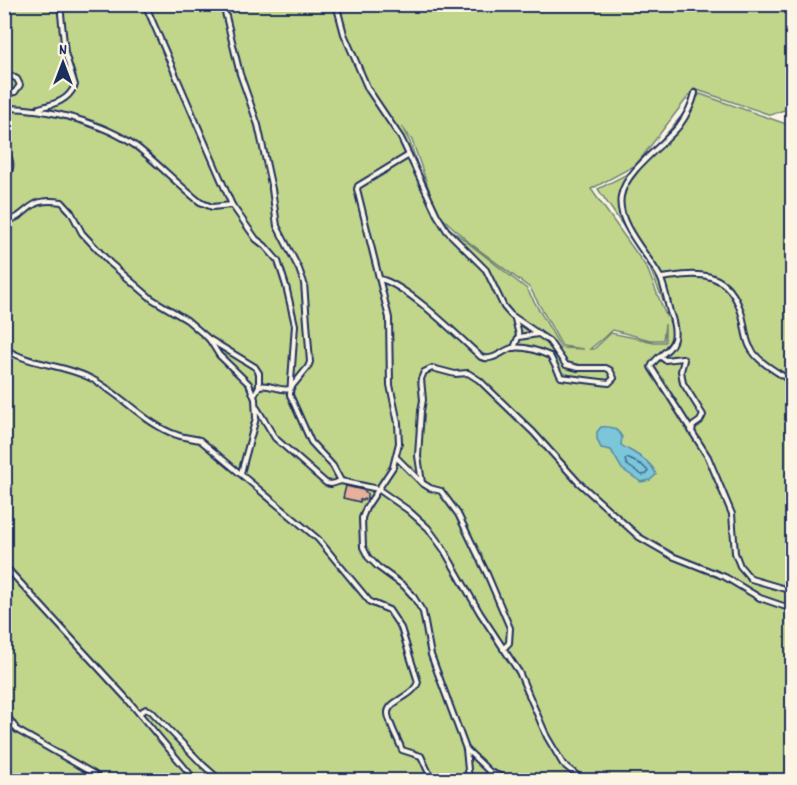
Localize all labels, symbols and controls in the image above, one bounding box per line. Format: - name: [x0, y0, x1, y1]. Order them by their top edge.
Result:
- north arrow: [33, 33, 93, 93]
- text: N: [59, 39, 67, 62]

